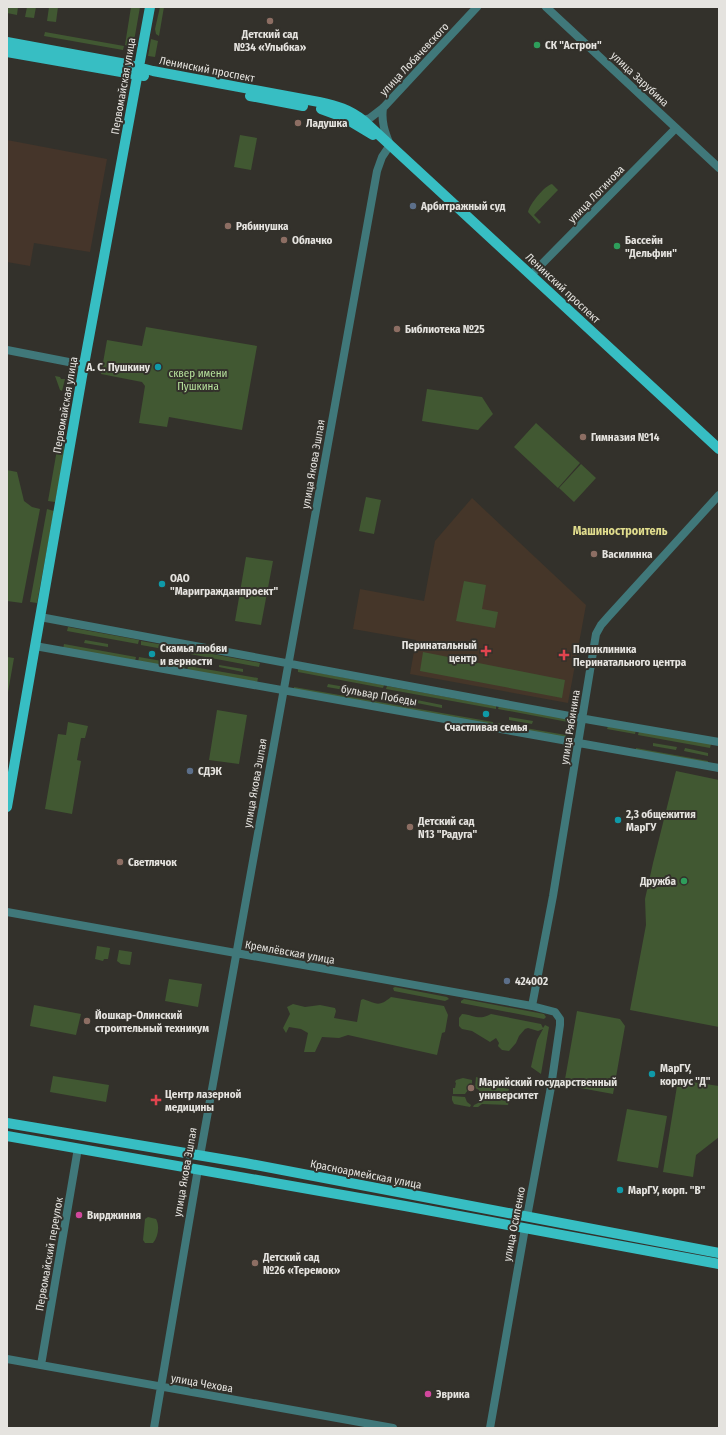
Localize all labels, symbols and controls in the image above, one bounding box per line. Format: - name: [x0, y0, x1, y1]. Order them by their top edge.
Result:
- marker: Детский сад №34 «Улыбка»: [265, 16, 275, 26]
- street label: улица Лобачевского: [377, 20, 452, 99]
- place label: Детский сад №34 «Улыбка»: [234, 28, 307, 54]
- street label: Первомайская улица: [109, 37, 138, 135]
- place label: СК "Астрон": [545, 39, 602, 52]
- marker: СК "Астрон": [532, 40, 542, 50]
- street label: улица Зарубина: [608, 49, 671, 109]
- street label: Ленинский проспект: [158, 54, 256, 85]
- place label: Ладушка: [306, 117, 348, 130]
- marker: Ладушка: [293, 118, 303, 128]
- street label: улица Логинова: [566, 163, 627, 226]
- place label: Арбитражный суд: [420, 200, 506, 213]
- marker: Арбитражный суд: [408, 201, 418, 211]
- place label: Рябинушка: [236, 220, 289, 233]
- marker: Рябинушка: [223, 221, 233, 231]
- place label: Облачко: [292, 234, 333, 247]
- place label: Бассейн "Дельфин": [625, 234, 677, 260]
- marker: Облачко: [279, 235, 289, 245]
- marker: Бассейн "Дельфин": [612, 241, 622, 251]
- street label: Ленинский проспект: [523, 251, 603, 327]
- place label: Библиотека №25: [405, 323, 485, 336]
- marker: Библиотека №25: [392, 324, 402, 334]
- street label: Первомайская улица: [51, 356, 80, 454]
- place label: А. С. Пушкину: [85, 361, 151, 374]
- marker: А. С. Пушкину: [153, 362, 163, 372]
- park label: сквер имени Пушкина: [168, 367, 228, 393]
- street label: улица Якова Эшпая: [299, 419, 328, 510]
- place label: Гимназия №14: [591, 431, 660, 444]
- marker: Гимназия №14: [578, 432, 588, 442]
- district label: Машиностроитель: [573, 524, 668, 538]
- place label: Василинка: [602, 548, 653, 561]
- marker: Василинка: [589, 549, 599, 559]
- place label: OAO "Маригражданпроект": [170, 572, 279, 598]
- marker: OAO "Маригражданпроект": [157, 579, 167, 589]
- place label: Перинатальный центр: [402, 639, 477, 665]
- place label: Скамья любви и верности: [160, 642, 227, 668]
- place label: Поликлиника Перинатального центра: [573, 643, 687, 669]
- marker: Перинатальный центр: [480, 645, 492, 657]
- marker: Скамья любви и верности: [147, 649, 157, 659]
- marker: Поликлиника Перинатального центра: [558, 649, 570, 661]
- street label: бульвар Победы: [340, 682, 418, 709]
- street label: улица Рябинина: [558, 689, 583, 765]
- marker: Счастливая семья: [481, 709, 491, 719]
- place label: Счастливая семья: [444, 721, 528, 734]
- street label: улица Якова Эшпая: [241, 738, 270, 829]
- place label: СДЭК: [198, 765, 223, 778]
- marker: СДЭК: [185, 766, 195, 776]
- place label: 2,3 общежития МарГУ: [625, 808, 696, 834]
- place label: Детский сад N13 "Радуга": [417, 815, 477, 841]
- marker: 2,3 общежития МарГУ: [613, 815, 623, 825]
- marker: Детский сад N13 "Радуга": [405, 822, 415, 832]
- place label: Светлячок: [128, 856, 177, 869]
- marker: Светлячок: [115, 857, 125, 867]
- place label: Дружба: [639, 875, 677, 888]
- marker: Дружба: [679, 876, 689, 886]
- street label: Кремлёвская улица: [244, 938, 336, 967]
- place label: 424002: [515, 975, 548, 988]
- marker: 424002: [502, 976, 512, 986]
- place label: Йошкар-Олинский строительный техникум: [95, 1009, 209, 1035]
- marker: Йошкар-Олинский строительный техникум: [82, 1016, 92, 1026]
- place label: МарГУ, корпус "Д": [660, 1062, 711, 1088]
- marker: МарГУ, корпус "Д": [647, 1069, 657, 1079]
- place label: Марийский государственный университет: [478, 1076, 617, 1102]
- marker: Марийский государственный университет: [466, 1083, 476, 1093]
- place label: Центр лазерной медицины: [165, 1088, 242, 1114]
- marker: Центр лазерной медицины: [150, 1094, 162, 1106]
- street label: улица Якова Эшпая: [171, 1127, 200, 1218]
- street label: Красноармейская улица: [309, 1157, 423, 1192]
- place label: МарГУ, корп. "В": [628, 1184, 705, 1197]
- marker: МарГУ, корп. "В": [615, 1185, 625, 1195]
- street label: улица Осипенко: [501, 1186, 528, 1262]
- street label: Первомайский переулок: [33, 1195, 66, 1312]
- place label: Вирджиния: [87, 1209, 141, 1222]
- marker: Вирджиния: [74, 1210, 84, 1220]
- place label: Детский сад №26 «Теремок»: [262, 1251, 341, 1277]
- marker: Детский сад №26 «Теремок»: [250, 1258, 260, 1268]
- street label: улица Чехова: [170, 1372, 234, 1395]
- place label: Эврика: [436, 1388, 470, 1401]
- marker: Эврика: [423, 1389, 433, 1399]

